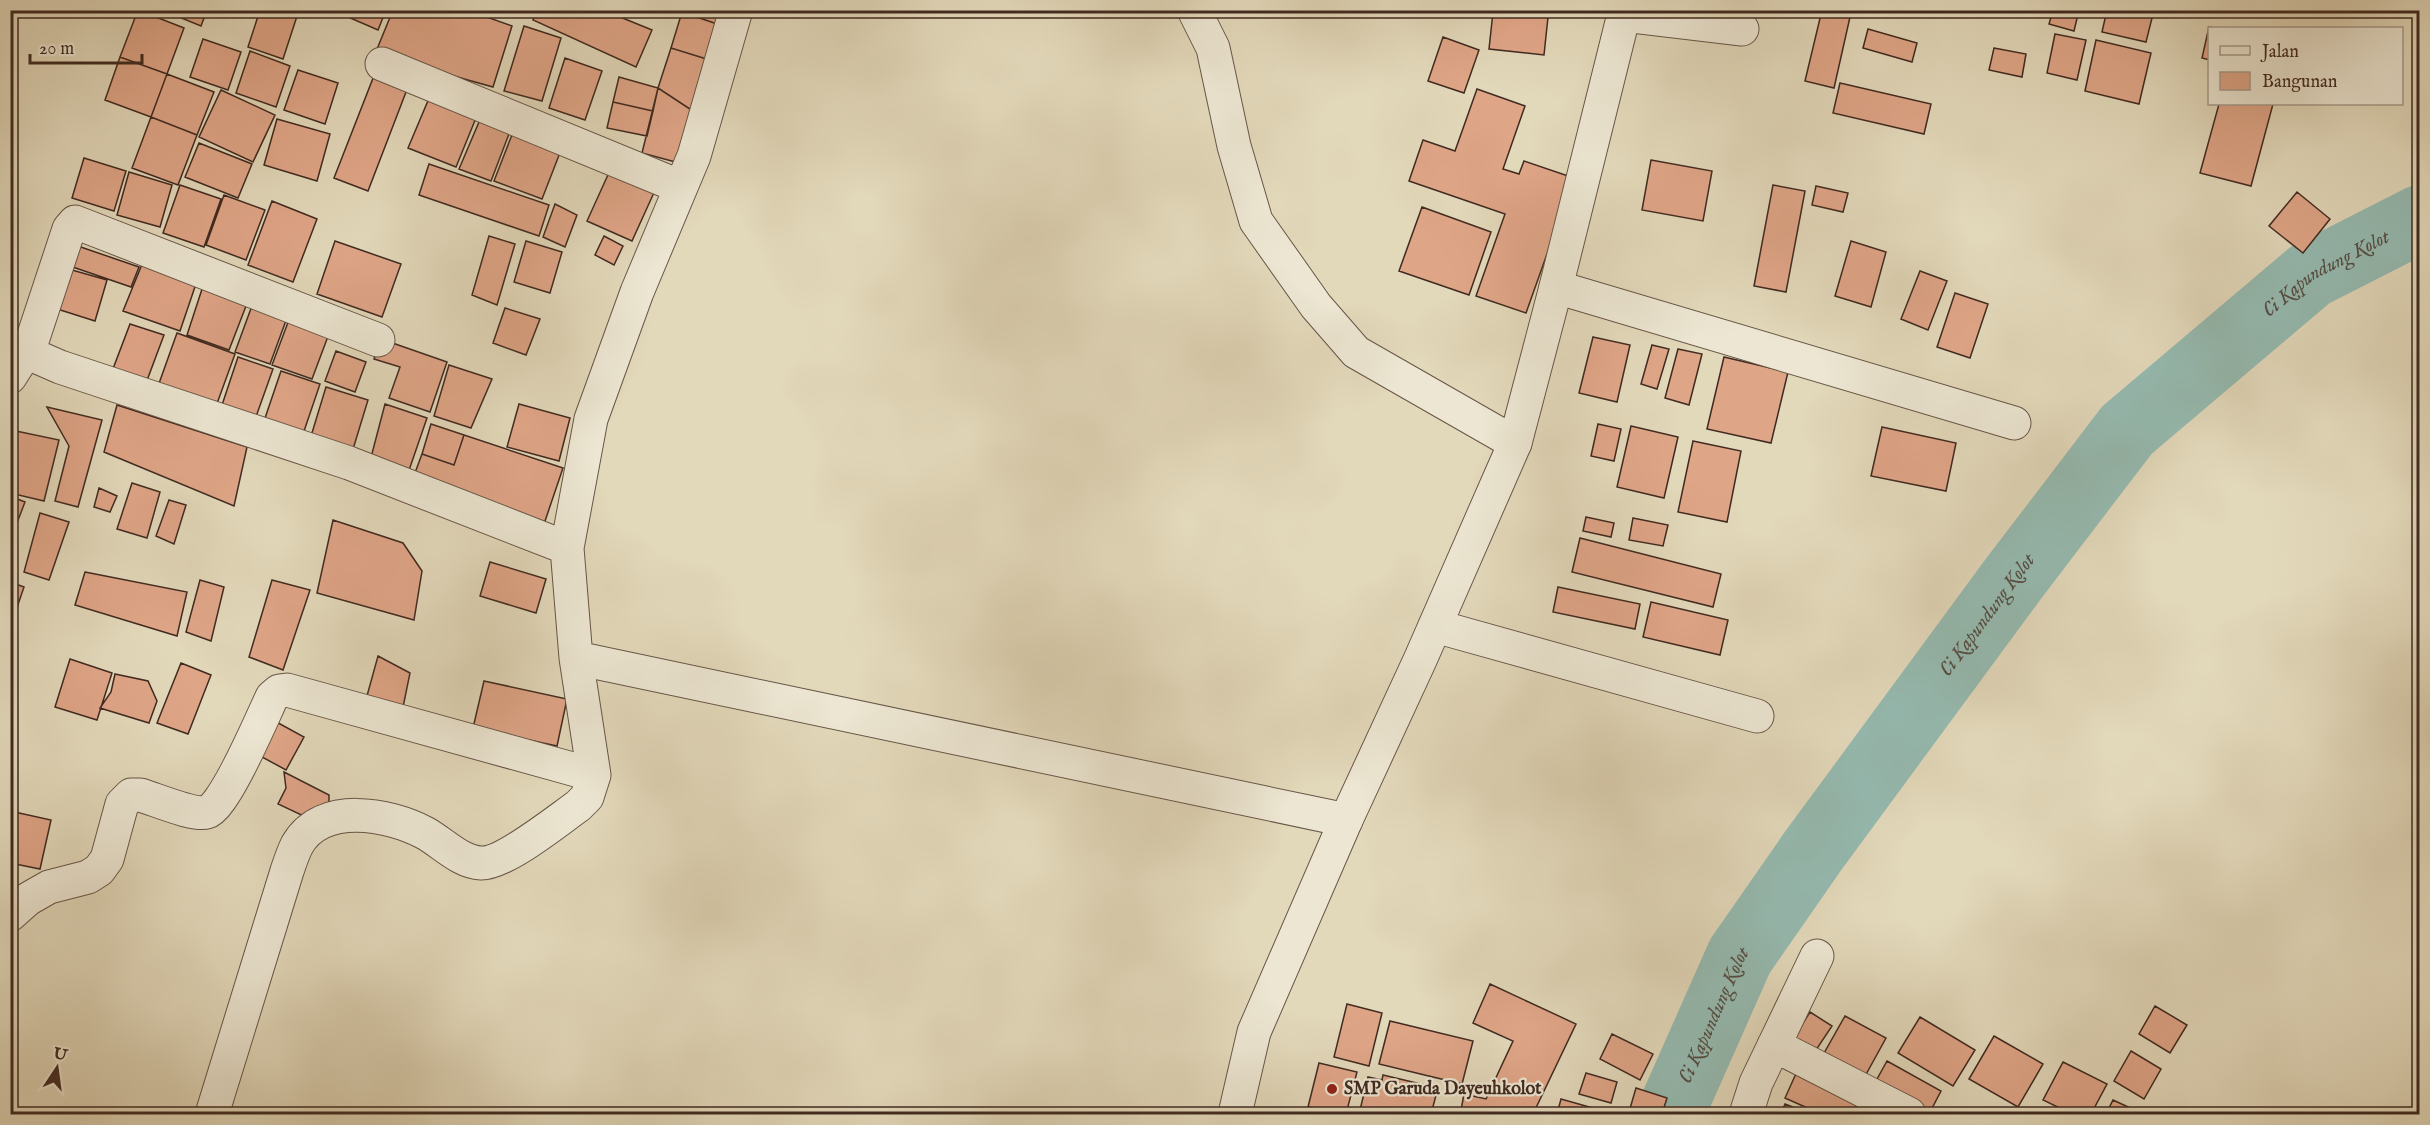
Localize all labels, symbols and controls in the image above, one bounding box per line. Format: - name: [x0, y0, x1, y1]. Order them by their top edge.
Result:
- scale bar: [30, 27, 142, 65]
- legend: [2208, 27, 2403, 105]
- text: 20 m: [39, 38, 74, 61]
- text: Jalan: [2260, 41, 2299, 64]
- text: Bangunan: [2262, 71, 2338, 94]
- water label: Ci Kapundung Kolot: [2257, 223, 2395, 323]
- water label: Ci Kapundung Kolot: [1933, 547, 2042, 681]
- water label: Ci Kapundung Kolot: [1673, 941, 1756, 1087]
- north arrow: [27, 1038, 87, 1098]
- text: U: [50, 1044, 69, 1067]
- place label: SMP Garuda Dayeuhkolot: [1344, 1078, 1542, 1101]
- marker: SMP Garuda Dayeuhkolot: [1325, 1082, 1339, 1096]

